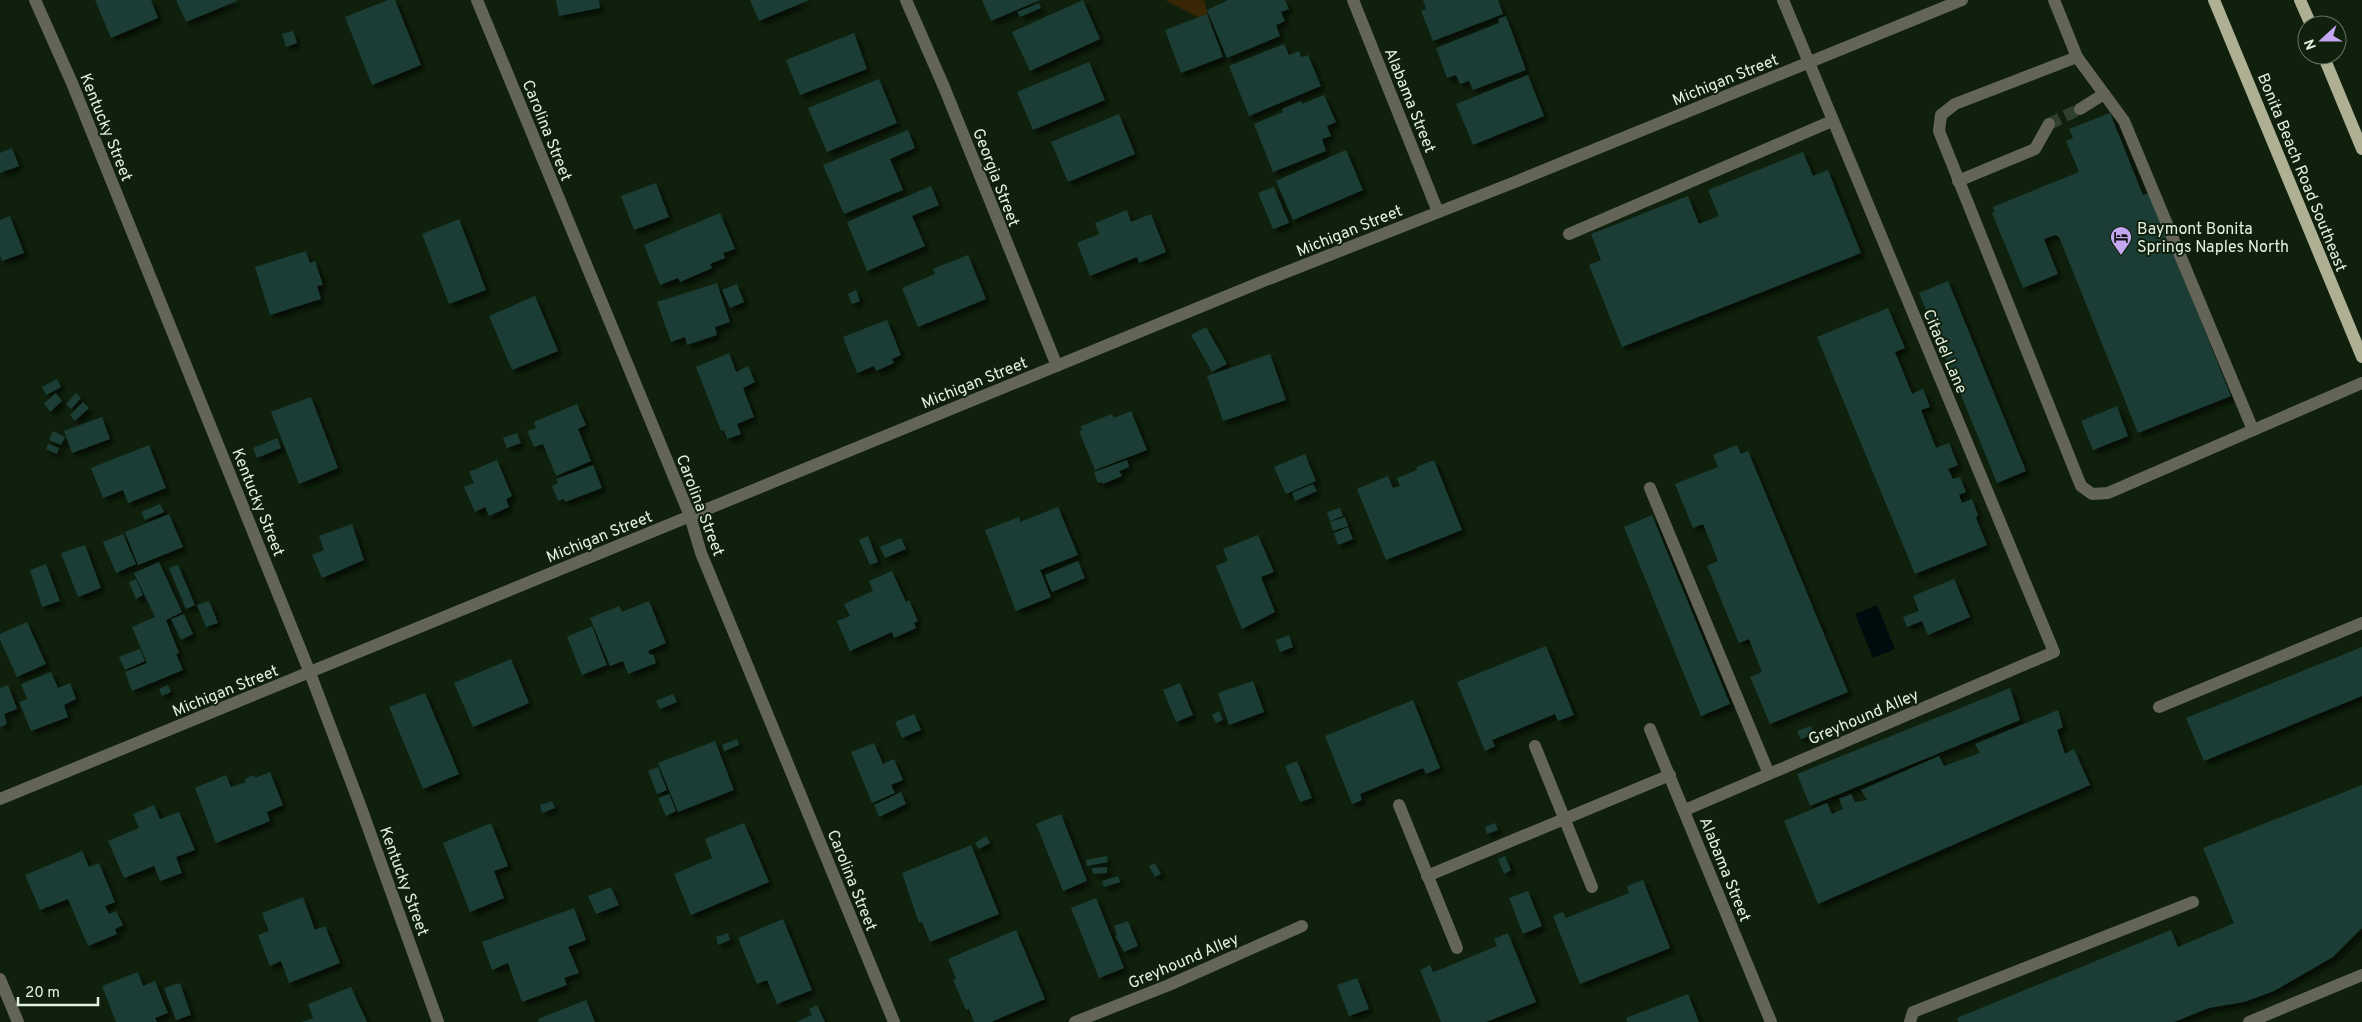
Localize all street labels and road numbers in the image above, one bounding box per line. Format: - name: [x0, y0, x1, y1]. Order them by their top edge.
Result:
- street label: Alabama Street: [1379, 45, 1439, 156]
- street label: Michigan Street: [1670, 50, 1782, 111]
- street label: Bonita Beach Road Southeast: [2252, 70, 2350, 275]
- street label: Kentucky Street: [74, 71, 136, 185]
- street label: Carolina Street: [517, 77, 576, 184]
- street label: Georgia Street: [967, 126, 1023, 230]
- street label: Michigan Street: [1294, 201, 1406, 262]
- street label: Citadel Lane: [1917, 306, 1971, 397]
- street label: Michigan Street: [919, 353, 1031, 414]
- street label: Kentucky Street: [226, 446, 288, 560]
- street label: Carolina Street: [671, 452, 728, 559]
- street label: Michigan Street: [544, 507, 656, 568]
- street label: Michigan Street: [170, 661, 282, 722]
- street label: Greyhound Alley: [1805, 686, 1922, 750]
- street label: Alabama Street: [1694, 814, 1754, 925]
- street label: Kentucky Street: [374, 824, 432, 939]
- street label: Carolina Street: [822, 827, 881, 934]
- street label: Greyhound Alley: [1125, 930, 1242, 994]

